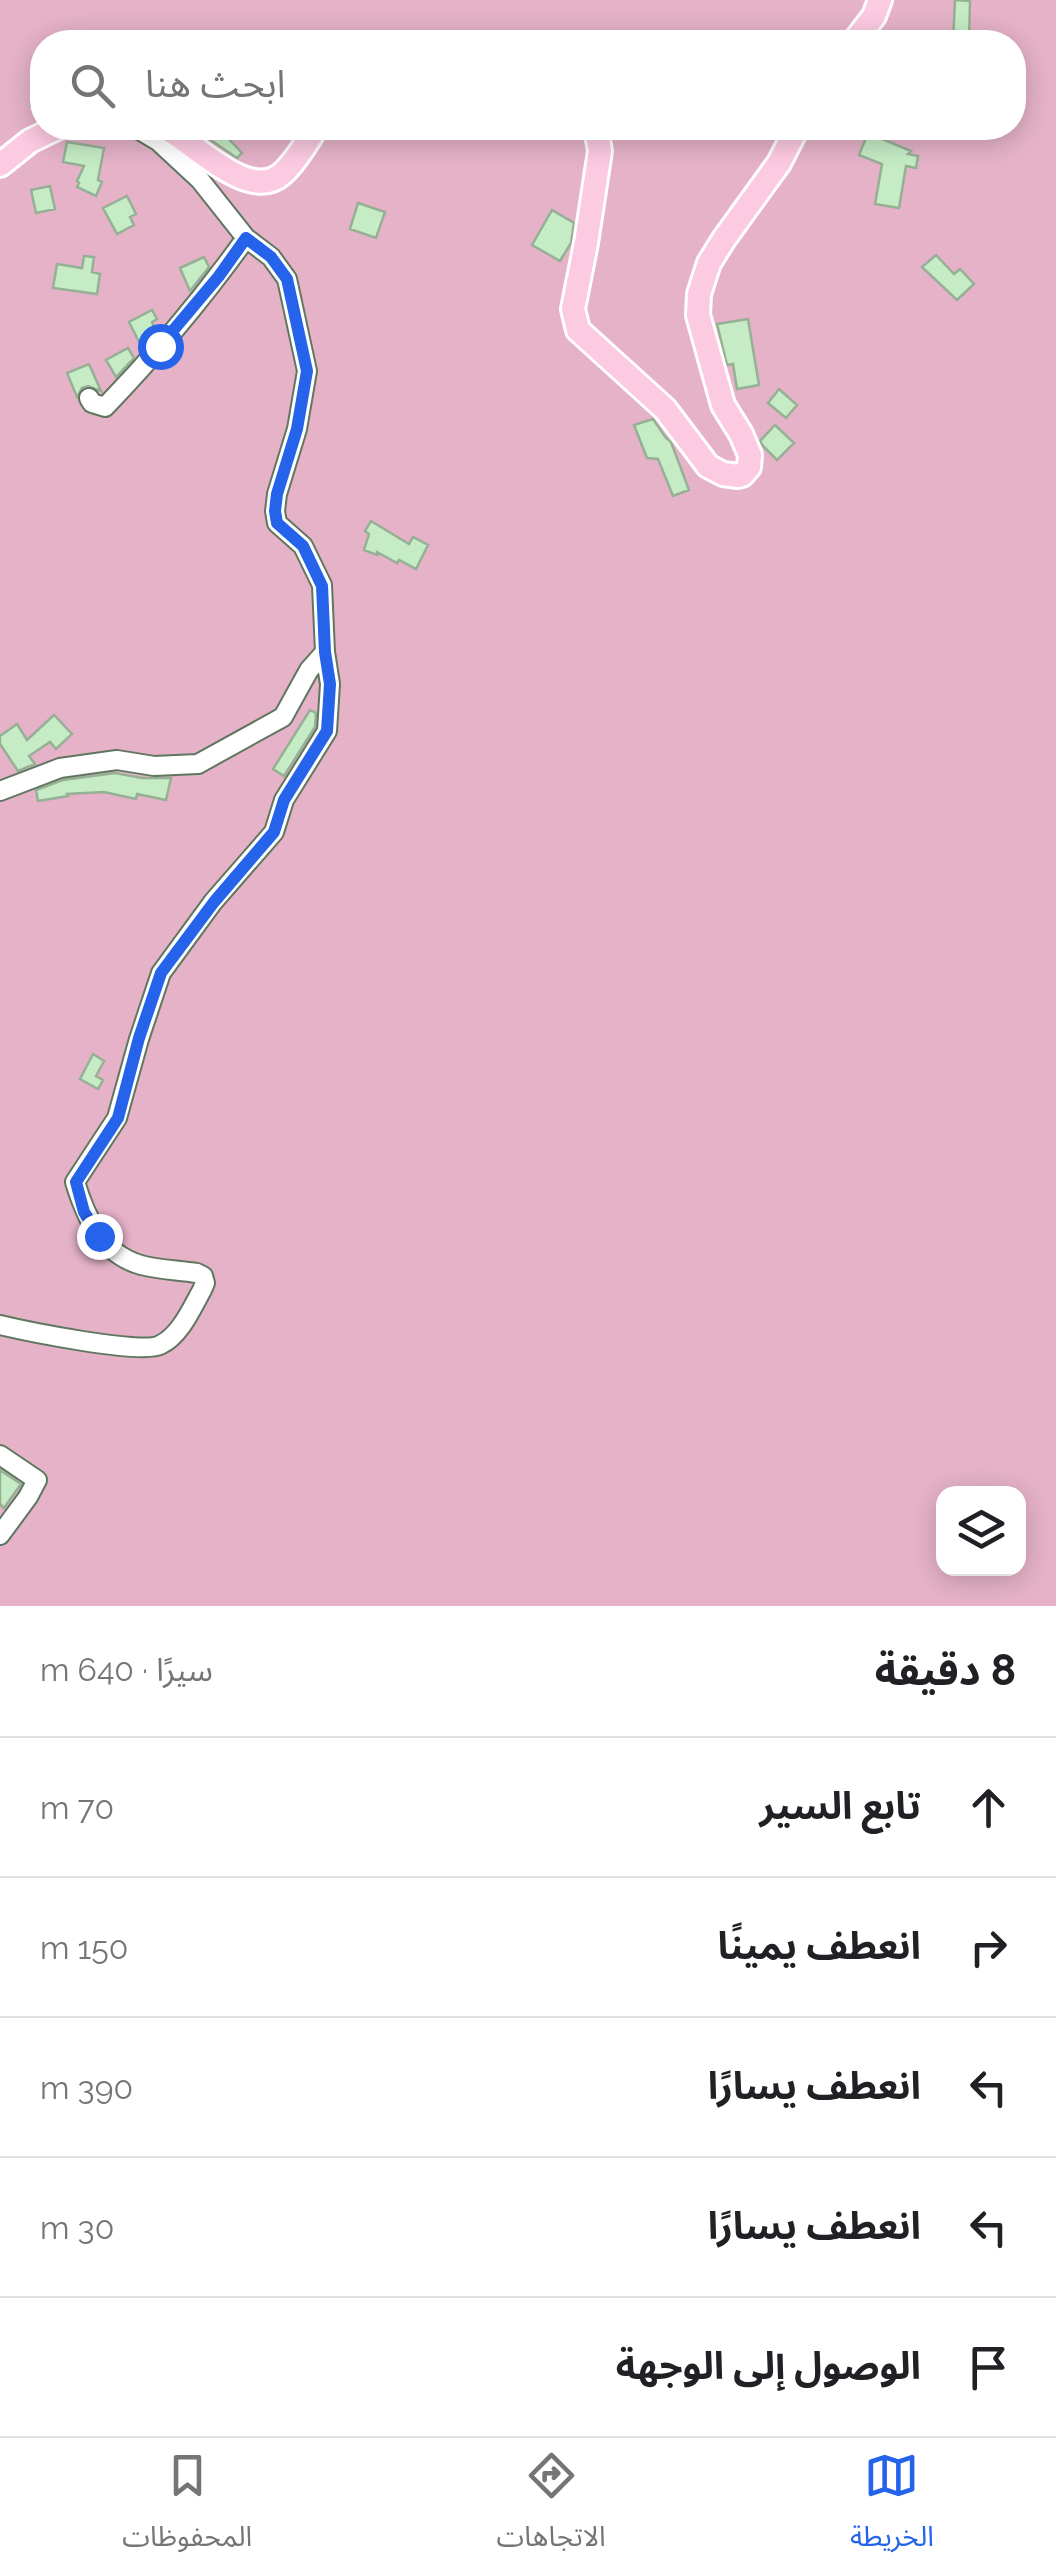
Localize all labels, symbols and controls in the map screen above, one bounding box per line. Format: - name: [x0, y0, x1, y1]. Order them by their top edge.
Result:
- search box: [30, 30, 1026, 140]
- icon: search: [65, 58, 120, 113]
- text: ابحث هنا: [145, 61, 286, 106]
- route start: [138, 324, 184, 370]
- route end: [77, 1214, 123, 1260]
- map controls: [936, 1486, 1026, 1576]
- button: layers: [936, 1486, 1026, 1576]
- text: 8 دقيقة: [875, 1646, 1016, 1695]
- text: سيرًا · 640 m: [40, 1651, 213, 1688]
- icon: ahead: [961, 1780, 1016, 1835]
- text: تابع السير: [759, 1783, 921, 1828]
- text: 70 m: [40, 1789, 114, 1826]
- icon: right: [961, 1920, 1016, 1975]
- text: انعطف يمينًا: [718, 1923, 921, 1968]
- text: 150 m: [40, 1929, 128, 1966]
- icon: left: [961, 2060, 1016, 2115]
- text: انعطف يسارًا: [708, 2063, 921, 2108]
- text: 390 m: [40, 2069, 133, 2106]
- icon: left: [961, 2200, 1016, 2255]
- text: انعطف يسارًا: [708, 2203, 921, 2248]
- text: 30 m: [40, 2209, 114, 2246]
- icon: arrive: [961, 2340, 1016, 2395]
- text: الوصول إلى الوجهة: [616, 2343, 921, 2388]
- tab: المحفوظات: [122, 2448, 252, 2567]
- tab: الاتجاهات: [496, 2448, 606, 2567]
- tab: الخريطة: [850, 2448, 934, 2567]

